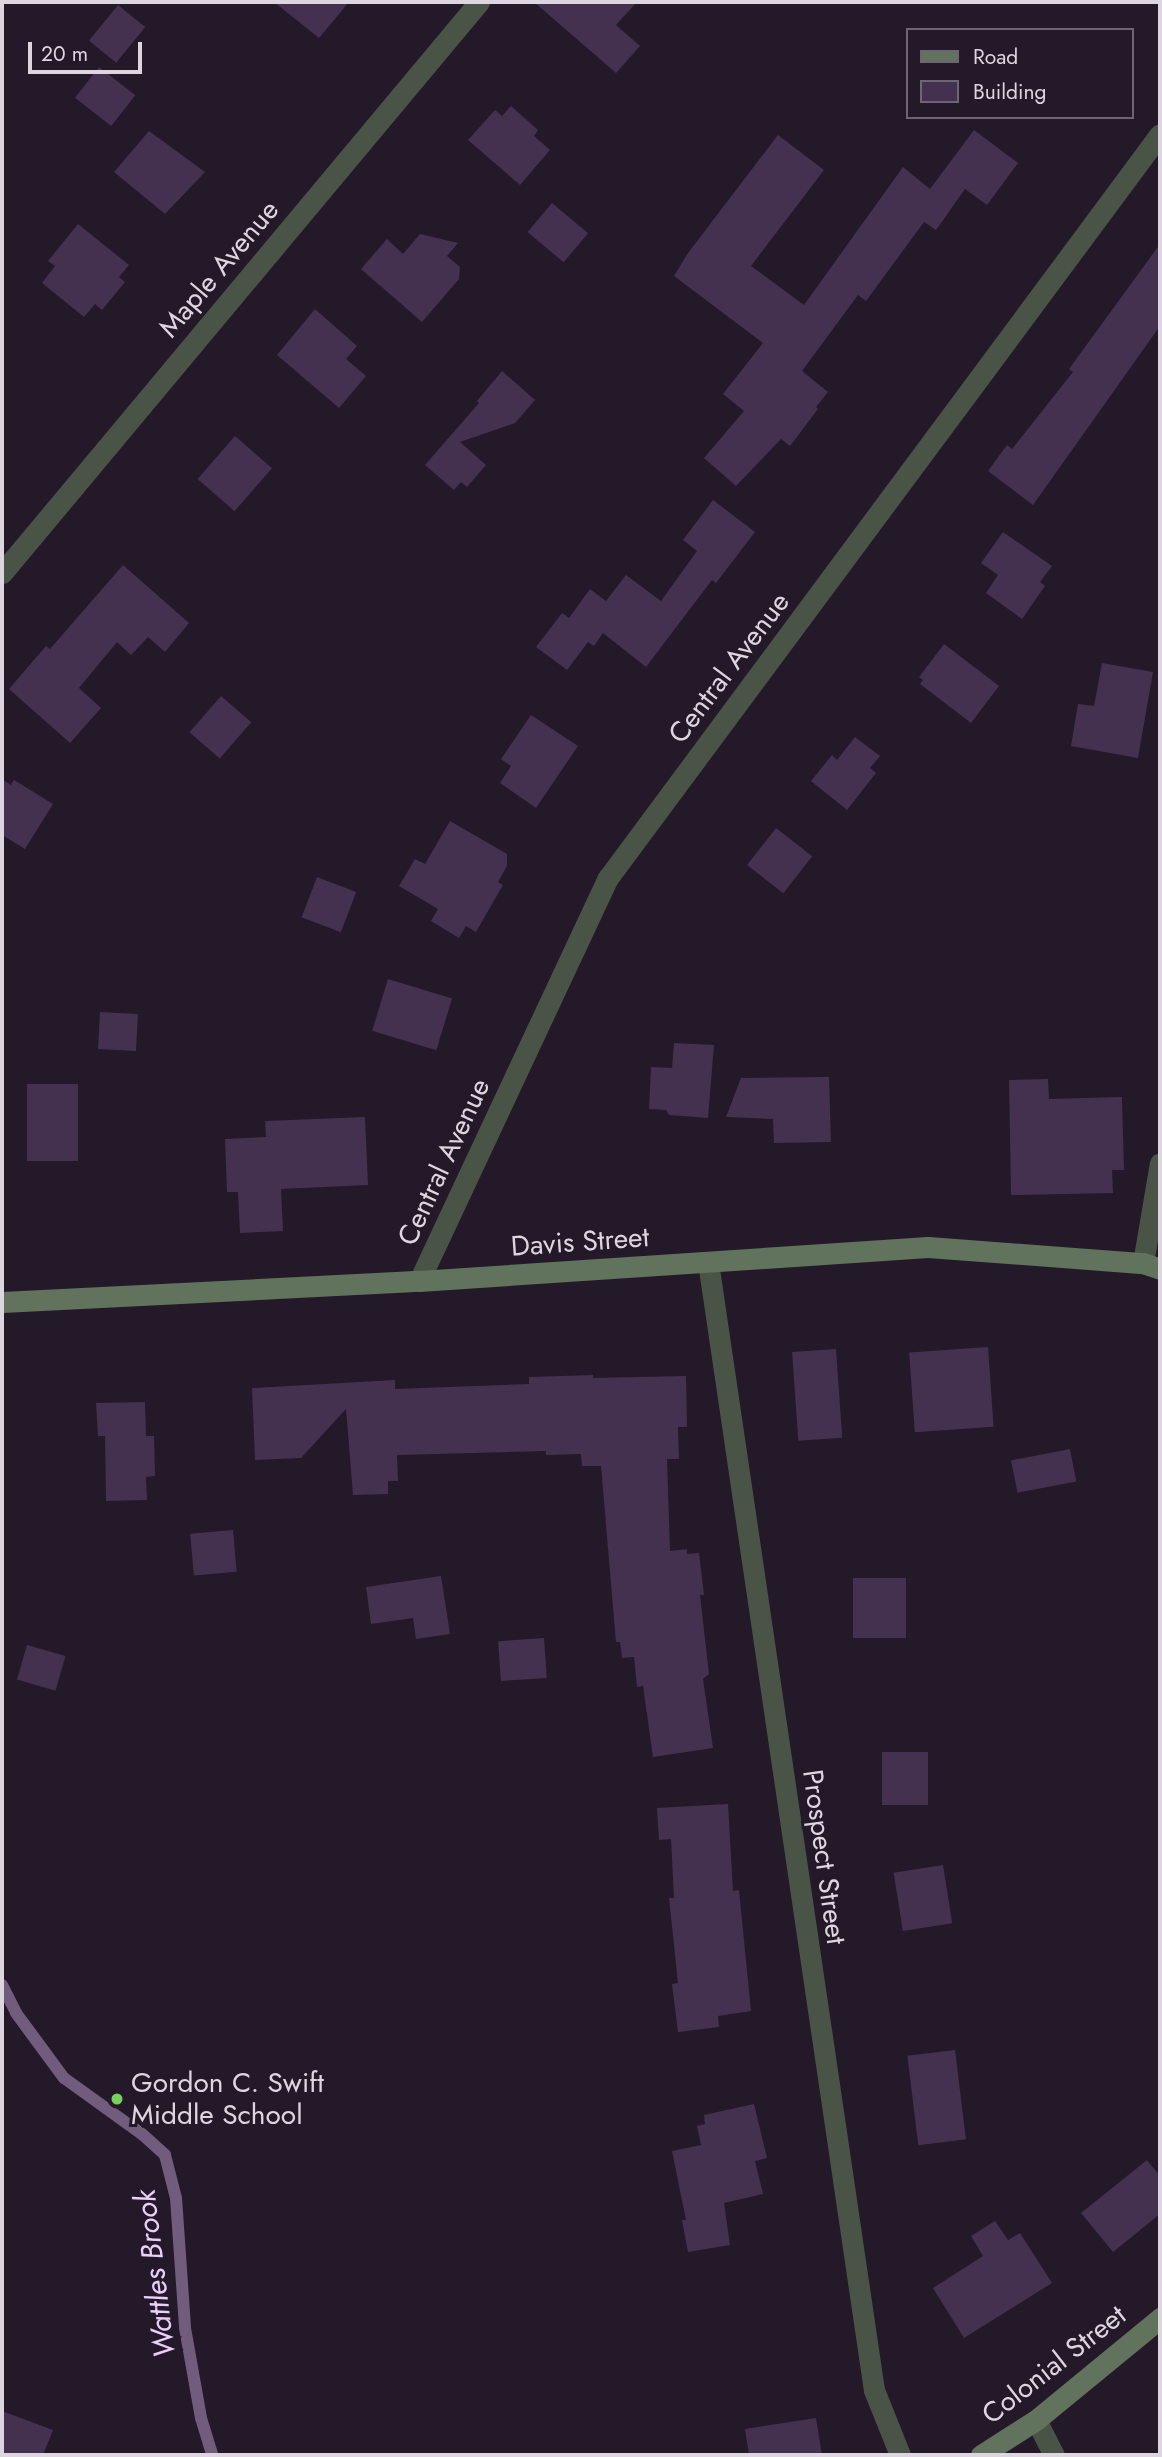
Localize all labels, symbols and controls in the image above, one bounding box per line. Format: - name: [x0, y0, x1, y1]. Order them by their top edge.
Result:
- scale bar: [32, 28, 145, 72]
- legend: [906, 28, 1134, 119]
- text: 20 m: [41, 39, 88, 69]
- text: Road: [973, 42, 1018, 72]
- text: Building: [973, 77, 1046, 107]
- street label: Maple Avenue: [152, 194, 286, 344]
- street label: Central Avenue: [661, 586, 797, 750]
- street label: Central Avenue: [391, 1073, 497, 1251]
- street label: Davis Street: [510, 1220, 650, 1264]
- street label: Prospect Street: [795, 1767, 853, 1947]
- place label: Gordon C. Swift Middle School: [131, 2066, 324, 2132]
- marker: Gordon C. Swift Middle School: [109, 2091, 125, 2107]
- water label: Wattles Brook: [127, 2188, 183, 2360]
- street label: Colonial Street: [975, 2298, 1133, 2432]

